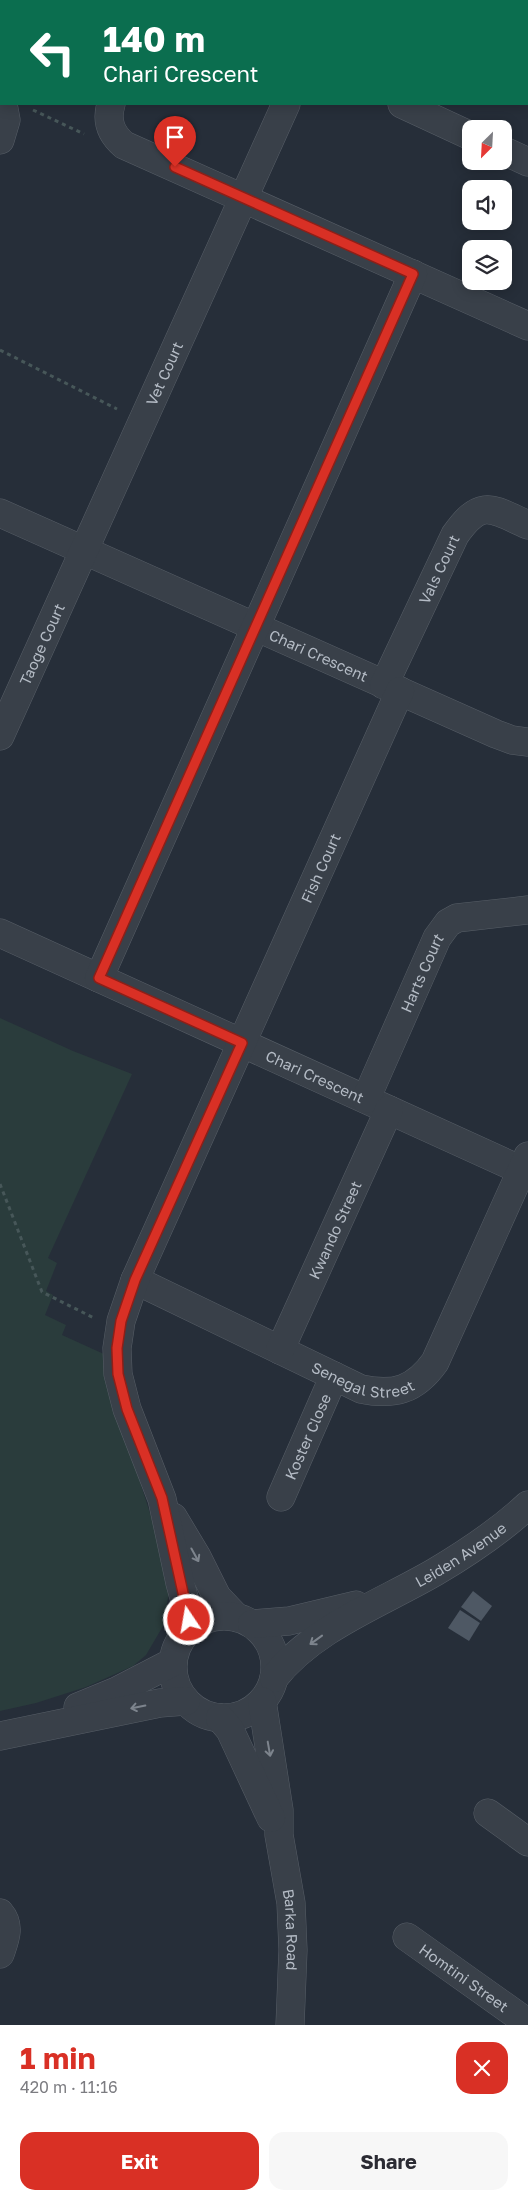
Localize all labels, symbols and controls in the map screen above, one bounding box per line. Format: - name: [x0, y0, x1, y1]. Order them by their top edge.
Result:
- text: 140 m: [103, 18, 205, 60]
- icon: left: [20, 20, 85, 85]
- text: Chari Crescent: [103, 60, 259, 87]
- pin: [154, 116, 196, 167]
- north arrow: [462, 120, 512, 170]
- map controls: [462, 120, 512, 290]
- icon: arrive: [161, 123, 189, 151]
- button: sound: [462, 180, 512, 230]
- button: layers: [462, 240, 512, 290]
- street label: Vet Court: [142, 339, 186, 408]
- street label: Vals Court: [415, 532, 463, 607]
- street label: Taoge Court: [15, 600, 68, 688]
- street label: Chari Crescent: [267, 625, 371, 685]
- street label: Fish Court: [297, 830, 344, 906]
- street label: Harts Court: [396, 929, 447, 1015]
- street label: Chari Crescent: [263, 1046, 367, 1106]
- street label: Kwando Street: [304, 1178, 365, 1282]
- street label: Senegal Street: [309, 1358, 417, 1401]
- street label: Koster Close: [281, 1391, 334, 1482]
- street label: Leiden Avenue: [412, 1518, 510, 1590]
- one-way arrow: [191, 1548, 201, 1562]
- position arrow: [162, 1593, 214, 1645]
- one-way arrow: [310, 1634, 323, 1645]
- one-way arrow: [130, 1703, 146, 1713]
- one-way arrow: [265, 1741, 275, 1757]
- street label: Barka Road: [280, 1887, 302, 1971]
- street label: Homtini Street: [416, 1940, 512, 2015]
- text: 1 min: [20, 2040, 96, 2076]
- button: close: [456, 2042, 508, 2094]
- text: 420 m · 11:16: [20, 2077, 118, 2097]
- button: Exit: [20, 2132, 259, 2190]
- button: Share: [269, 2132, 508, 2190]

